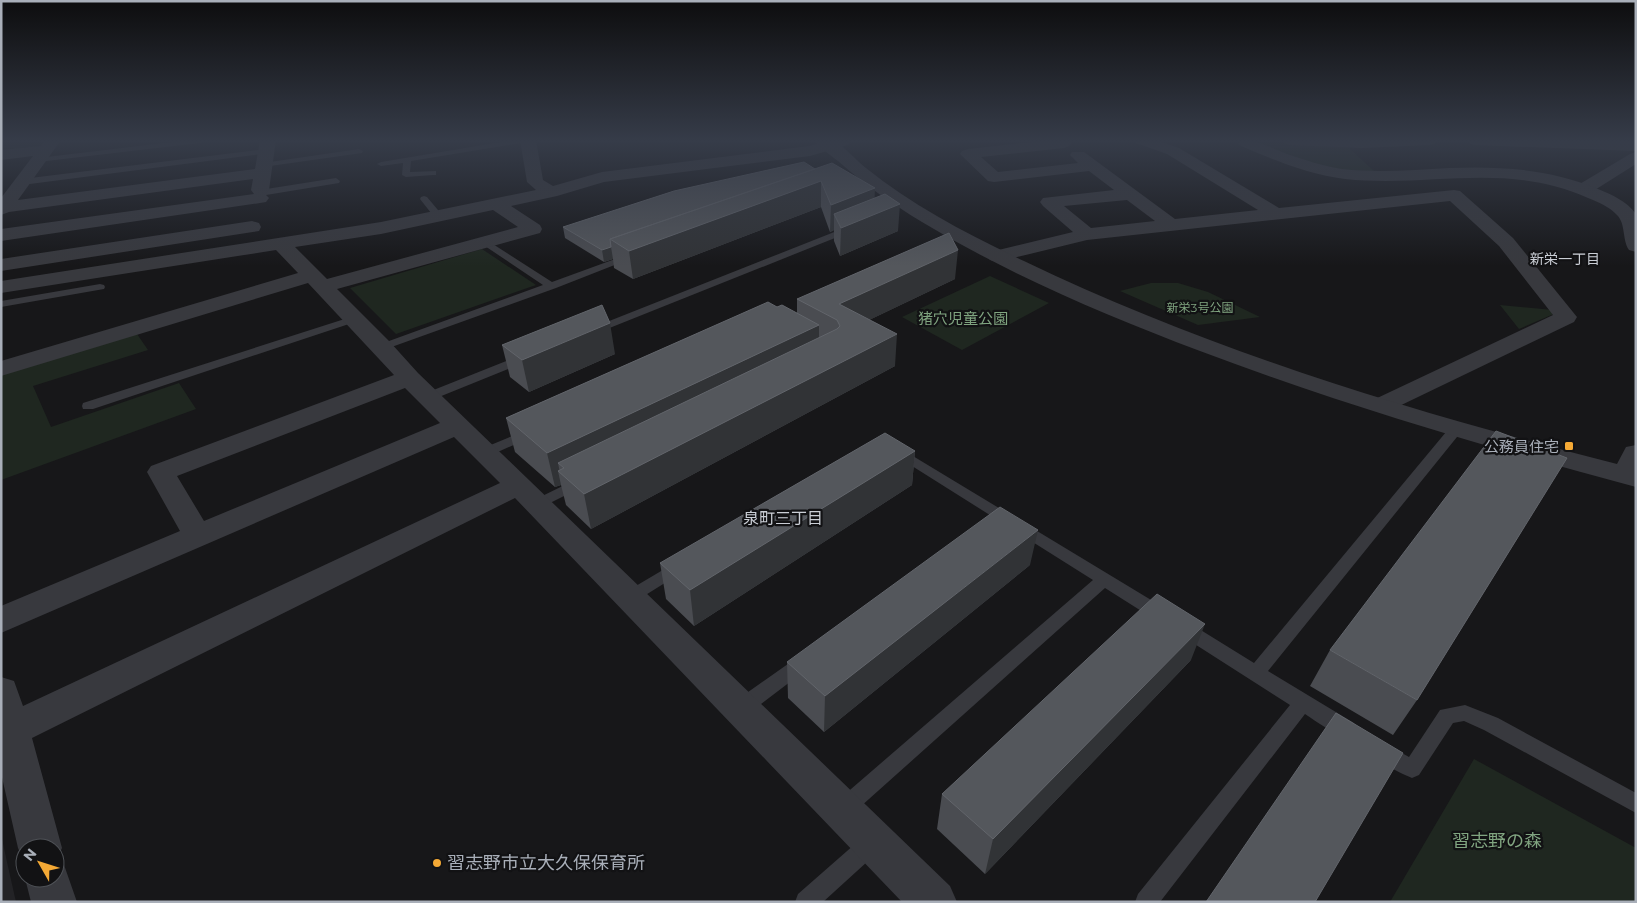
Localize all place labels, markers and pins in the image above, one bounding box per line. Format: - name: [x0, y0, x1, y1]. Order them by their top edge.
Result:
- place label: 公務員住宅: [1484, 437, 1559, 456]
- marker: 公務員住宅: [1563, 440, 1575, 452]
- place label: 習志野市立大久保保育所: [447, 852, 645, 874]
- marker: 習志野市立大久保保育所: [431, 857, 443, 869]

